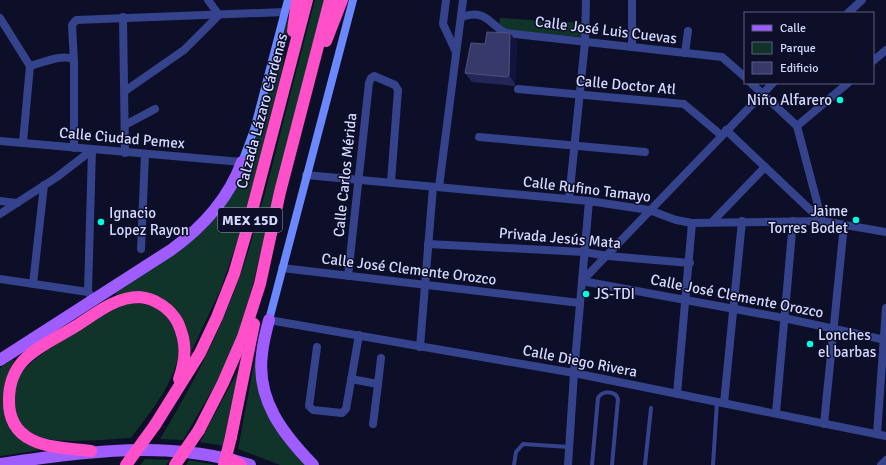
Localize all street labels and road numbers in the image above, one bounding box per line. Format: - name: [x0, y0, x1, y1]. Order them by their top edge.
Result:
- street label: Calle José Luis Cuevas: [534, 12, 678, 48]
- street label: Calzada Lázaro Cárdenas: [233, 31, 292, 191]
- street label: Calle Doctor Atl: [575, 72, 677, 98]
- street label: Calle Carlos Mérida: [330, 112, 360, 238]
- street label: Calle Ciudad Pemex: [59, 124, 186, 152]
- street label: Calle Rufino Tamayo: [522, 172, 652, 206]
- road number: MEX 15D: [218, 208, 282, 232]
- street label: Privada Jesús Mata: [498, 224, 622, 252]
- street label: Calle José Clemente Orozco: [321, 249, 498, 289]
- street label: Calle José Clemente Orozco: [649, 270, 825, 322]
- street label: Calle Diego Rivera: [521, 341, 639, 381]

